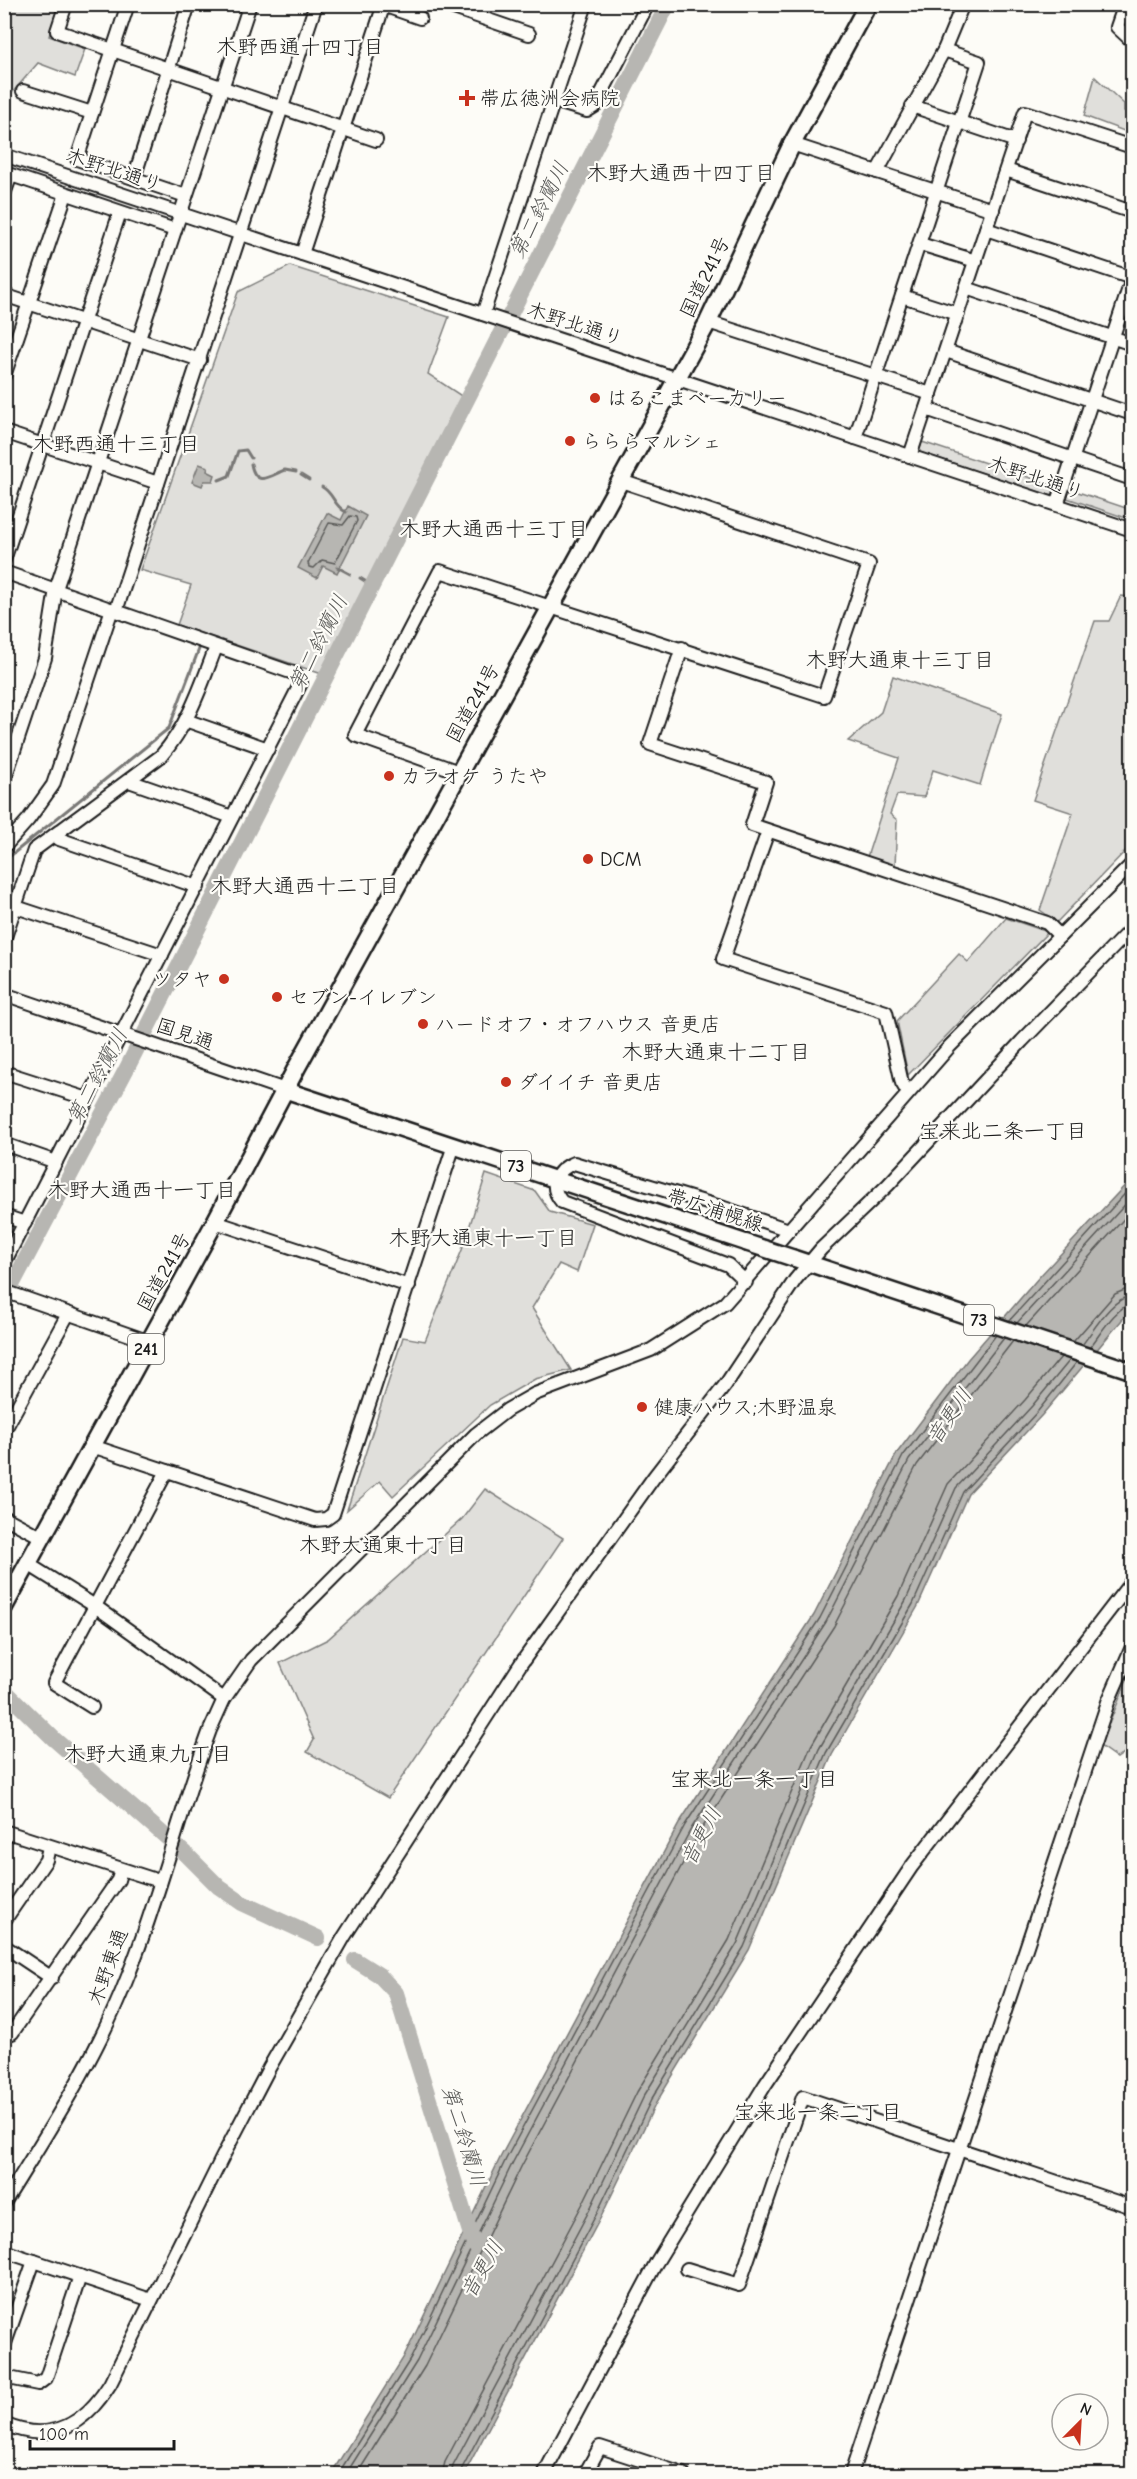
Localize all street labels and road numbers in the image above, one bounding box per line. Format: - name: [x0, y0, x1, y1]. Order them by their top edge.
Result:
- street label: 木野北通り: [63, 144, 165, 196]
- street label: 国道241号: [675, 232, 735, 322]
- street label: 木野北通り: [524, 298, 626, 350]
- street label: 木野北通り: [985, 452, 1087, 504]
- street label: 国道241号: [442, 659, 504, 747]
- street label: 国見通: [153, 1013, 217, 1055]
- road number: 73: [501, 1151, 531, 1181]
- street label: 帯広浦幌線: [664, 1184, 766, 1236]
- street label: 国道241号: [133, 1228, 195, 1316]
- road number: 73: [964, 1305, 994, 1335]
- road number: 241: [128, 1334, 164, 1364]
- street label: 木野東通: [84, 1925, 132, 2009]

